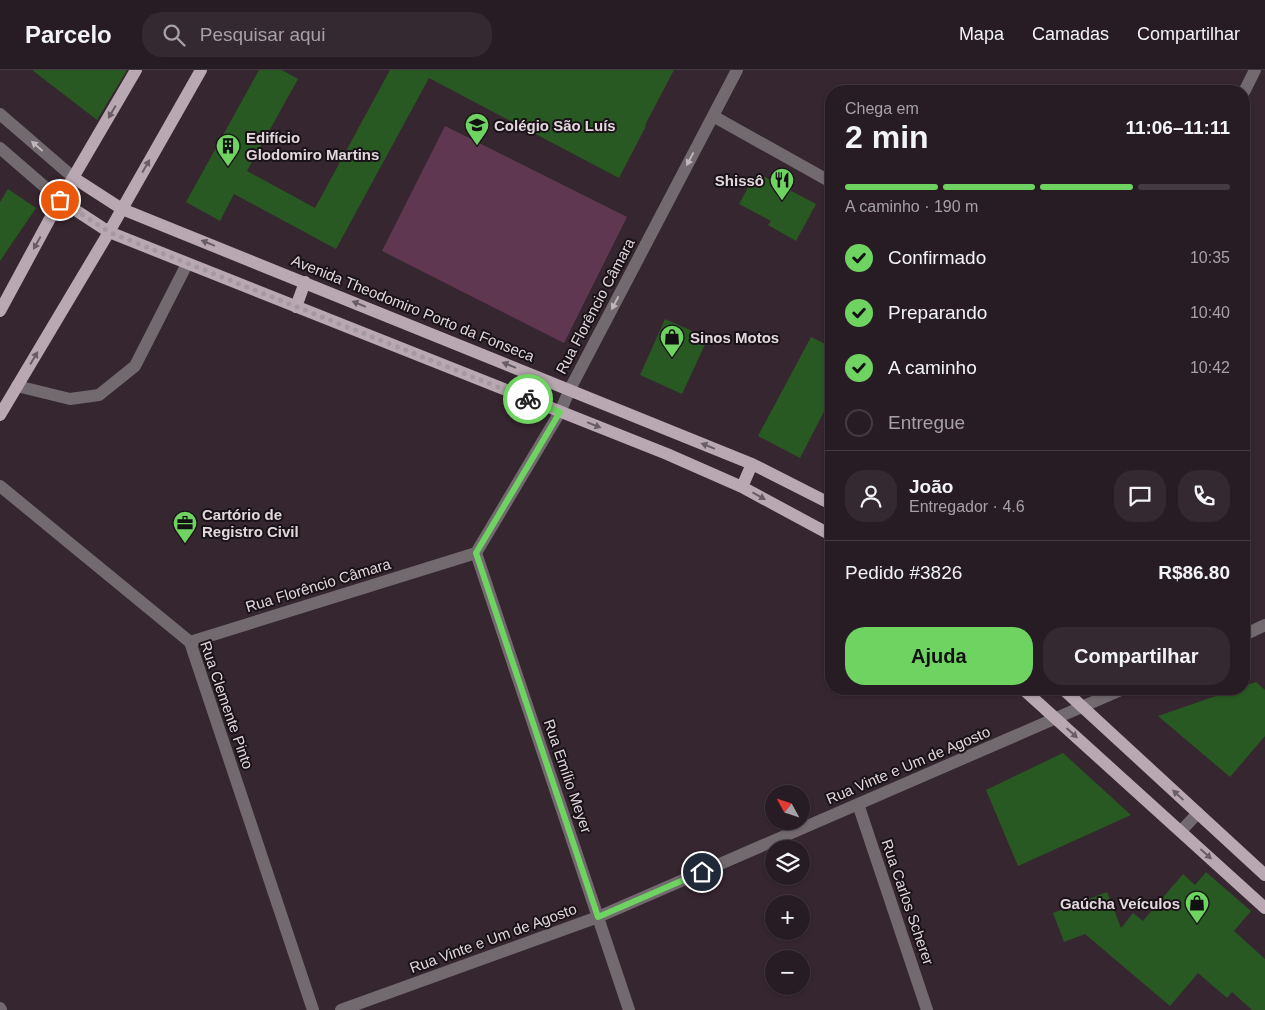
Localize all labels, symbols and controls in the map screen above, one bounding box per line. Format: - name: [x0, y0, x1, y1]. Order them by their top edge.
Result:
- search box: [142, 12, 492, 57]
- text: Parcelo: [25, 21, 112, 48]
- icon: search: [160, 21, 188, 49]
- text: Pesquisar aqui: [200, 24, 325, 45]
- text: Mapa: [959, 24, 1004, 44]
- text: Camadas: [1032, 24, 1109, 44]
- text: Compartilhar: [1137, 24, 1240, 44]
- text: Chega em: [845, 100, 919, 117]
- one-way arrow: [107, 106, 116, 119]
- school or university icon: Colégio São Luís: [464, 112, 490, 146]
- place label: Colégio São Luís: [494, 117, 616, 134]
- text: 11:06–11:11: [1125, 117, 1230, 138]
- text: 2 min: [845, 119, 929, 155]
- place label: Edifício Glodomiro Martins: [246, 129, 379, 163]
- building icon: Edifício Glodomiro Martins: [215, 133, 241, 167]
- one-way arrow: [30, 140, 43, 151]
- one-way arrow: [686, 152, 694, 166]
- one-way arrow: [142, 159, 151, 173]
- restaurant icon: Shissô: [769, 167, 795, 201]
- place label: Shissô: [715, 172, 764, 189]
- pin: [39, 179, 81, 221]
- icon: bag: [46, 186, 74, 214]
- text: A caminho · 190 m: [845, 198, 978, 215]
- one-way arrow: [33, 235, 41, 250]
- street label: Rua Florêncio Câmara: [552, 235, 638, 377]
- one-way arrow: [200, 239, 215, 247]
- icon: check: [845, 244, 873, 272]
- text: Confirmado: [888, 247, 986, 268]
- text: 10:35: [1190, 249, 1230, 266]
- street label: Avenida Theodomiro Porto da Fonseca: [289, 251, 538, 365]
- one-way arrow: [611, 296, 619, 310]
- one-way arrow: [351, 299, 366, 307]
- icon: check: [845, 299, 873, 327]
- text: Preparando: [888, 302, 987, 323]
- text: 10:40: [1190, 304, 1230, 321]
- shop icon: Sinos Motos: [659, 324, 685, 358]
- place label: Sinos Motos: [690, 329, 779, 346]
- one-way arrow: [30, 351, 39, 364]
- icon: check: [845, 354, 873, 382]
- text: A caminho: [888, 357, 977, 378]
- text: 10:42: [1190, 359, 1230, 376]
- one-way arrow: [502, 360, 516, 368]
- courier: [503, 374, 553, 424]
- icon: bike: [514, 385, 542, 413]
- text: Entregue: [888, 412, 965, 433]
- one-way arrow: [587, 421, 602, 429]
- one-way arrow: [700, 442, 715, 450]
- button: person: [845, 470, 897, 522]
- button: chat: [1114, 470, 1166, 522]
- button: phone: [1178, 470, 1230, 522]
- text: João: [909, 476, 953, 497]
- one-way arrow: [752, 492, 766, 500]
- text: Entregador · 4.6: [909, 498, 1025, 515]
- place label: Cartório de Registro Civil: [202, 506, 299, 540]
- office icon: Cartório de Registro Civil: [172, 510, 198, 544]
- street label: Rua Florêncio Câmara: [243, 555, 393, 615]
- text: Pedido #3826: [845, 562, 962, 583]
- text: R$86.80: [1158, 562, 1230, 583]
- button: Ajuda: [845, 627, 1033, 685]
- button: Compartilhar: [1043, 627, 1230, 685]
- street label: Rua Clemente Pinto: [197, 639, 257, 771]
- street label: Rua Emílio Meyer: [541, 717, 595, 835]
- street label: Rua Vinte e Um de Agosto: [823, 723, 993, 807]
- one-way arrow: [1066, 727, 1078, 739]
- north arrow: [765, 785, 810, 830]
- map controls: [765, 785, 810, 995]
- one-way arrow: [1172, 789, 1184, 801]
- street label: Rua Carlos Scherer: [879, 837, 937, 967]
- button: layers: [765, 840, 810, 885]
- one-way arrow: [1199, 848, 1211, 860]
- pin: [681, 851, 723, 893]
- icon: home: [688, 858, 716, 886]
- shop icon: Gaúcha Veículos: [1184, 890, 1210, 924]
- button: +: [765, 895, 810, 940]
- place label: Gaúcha Veículos: [1060, 895, 1180, 912]
- street label: Rua Vinte e Um de Agosto: [407, 900, 579, 976]
- button: −: [765, 950, 810, 995]

